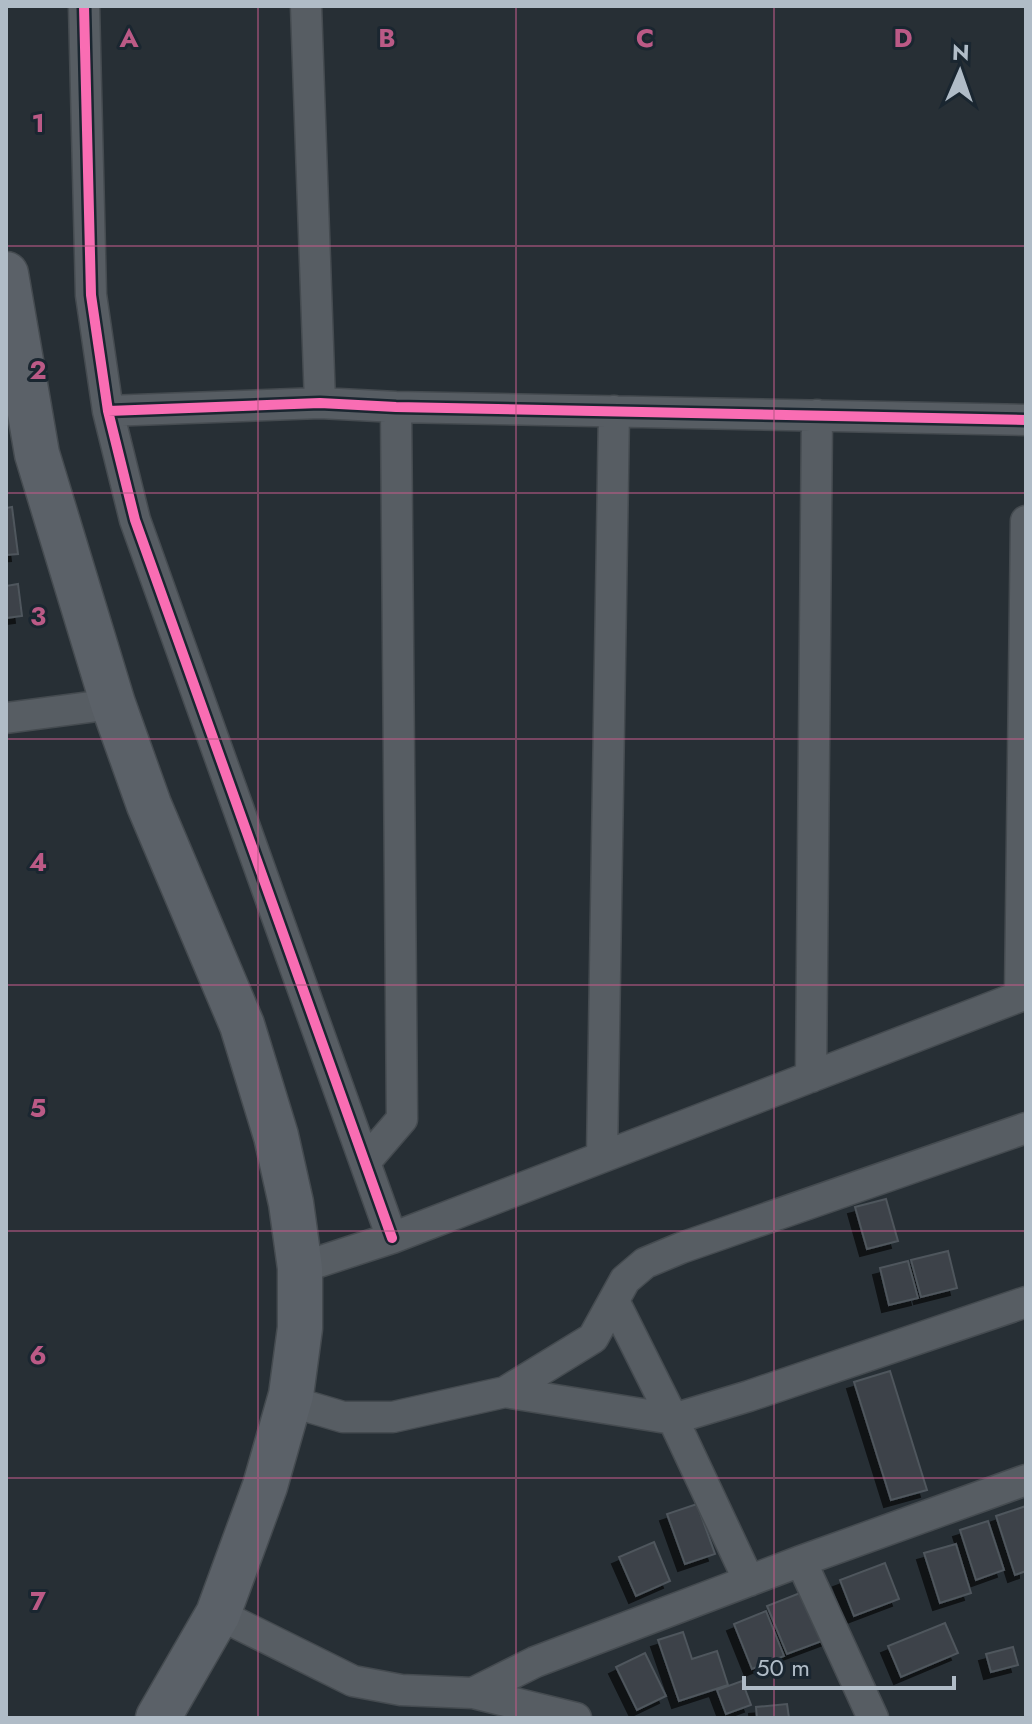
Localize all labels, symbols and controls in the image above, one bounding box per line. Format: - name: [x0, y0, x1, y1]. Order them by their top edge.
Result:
- text: A: [118, 19, 139, 57]
- text: B: [378, 19, 396, 57]
- text: C: [636, 19, 654, 57]
- text: D: [893, 19, 913, 57]
- north arrow: [920, 32, 1000, 112]
- text: N: [951, 36, 970, 68]
- text: 1: [31, 104, 45, 142]
- text: 2: [29, 351, 47, 389]
- text: 3: [30, 597, 46, 635]
- text: 4: [29, 843, 47, 881]
- text: 5: [30, 1089, 46, 1127]
- text: 6: [29, 1336, 47, 1374]
- text: 7: [30, 1582, 46, 1620]
- scale bar: [744, 1640, 954, 1690]
- text: 50 m: [756, 1650, 810, 1685]

